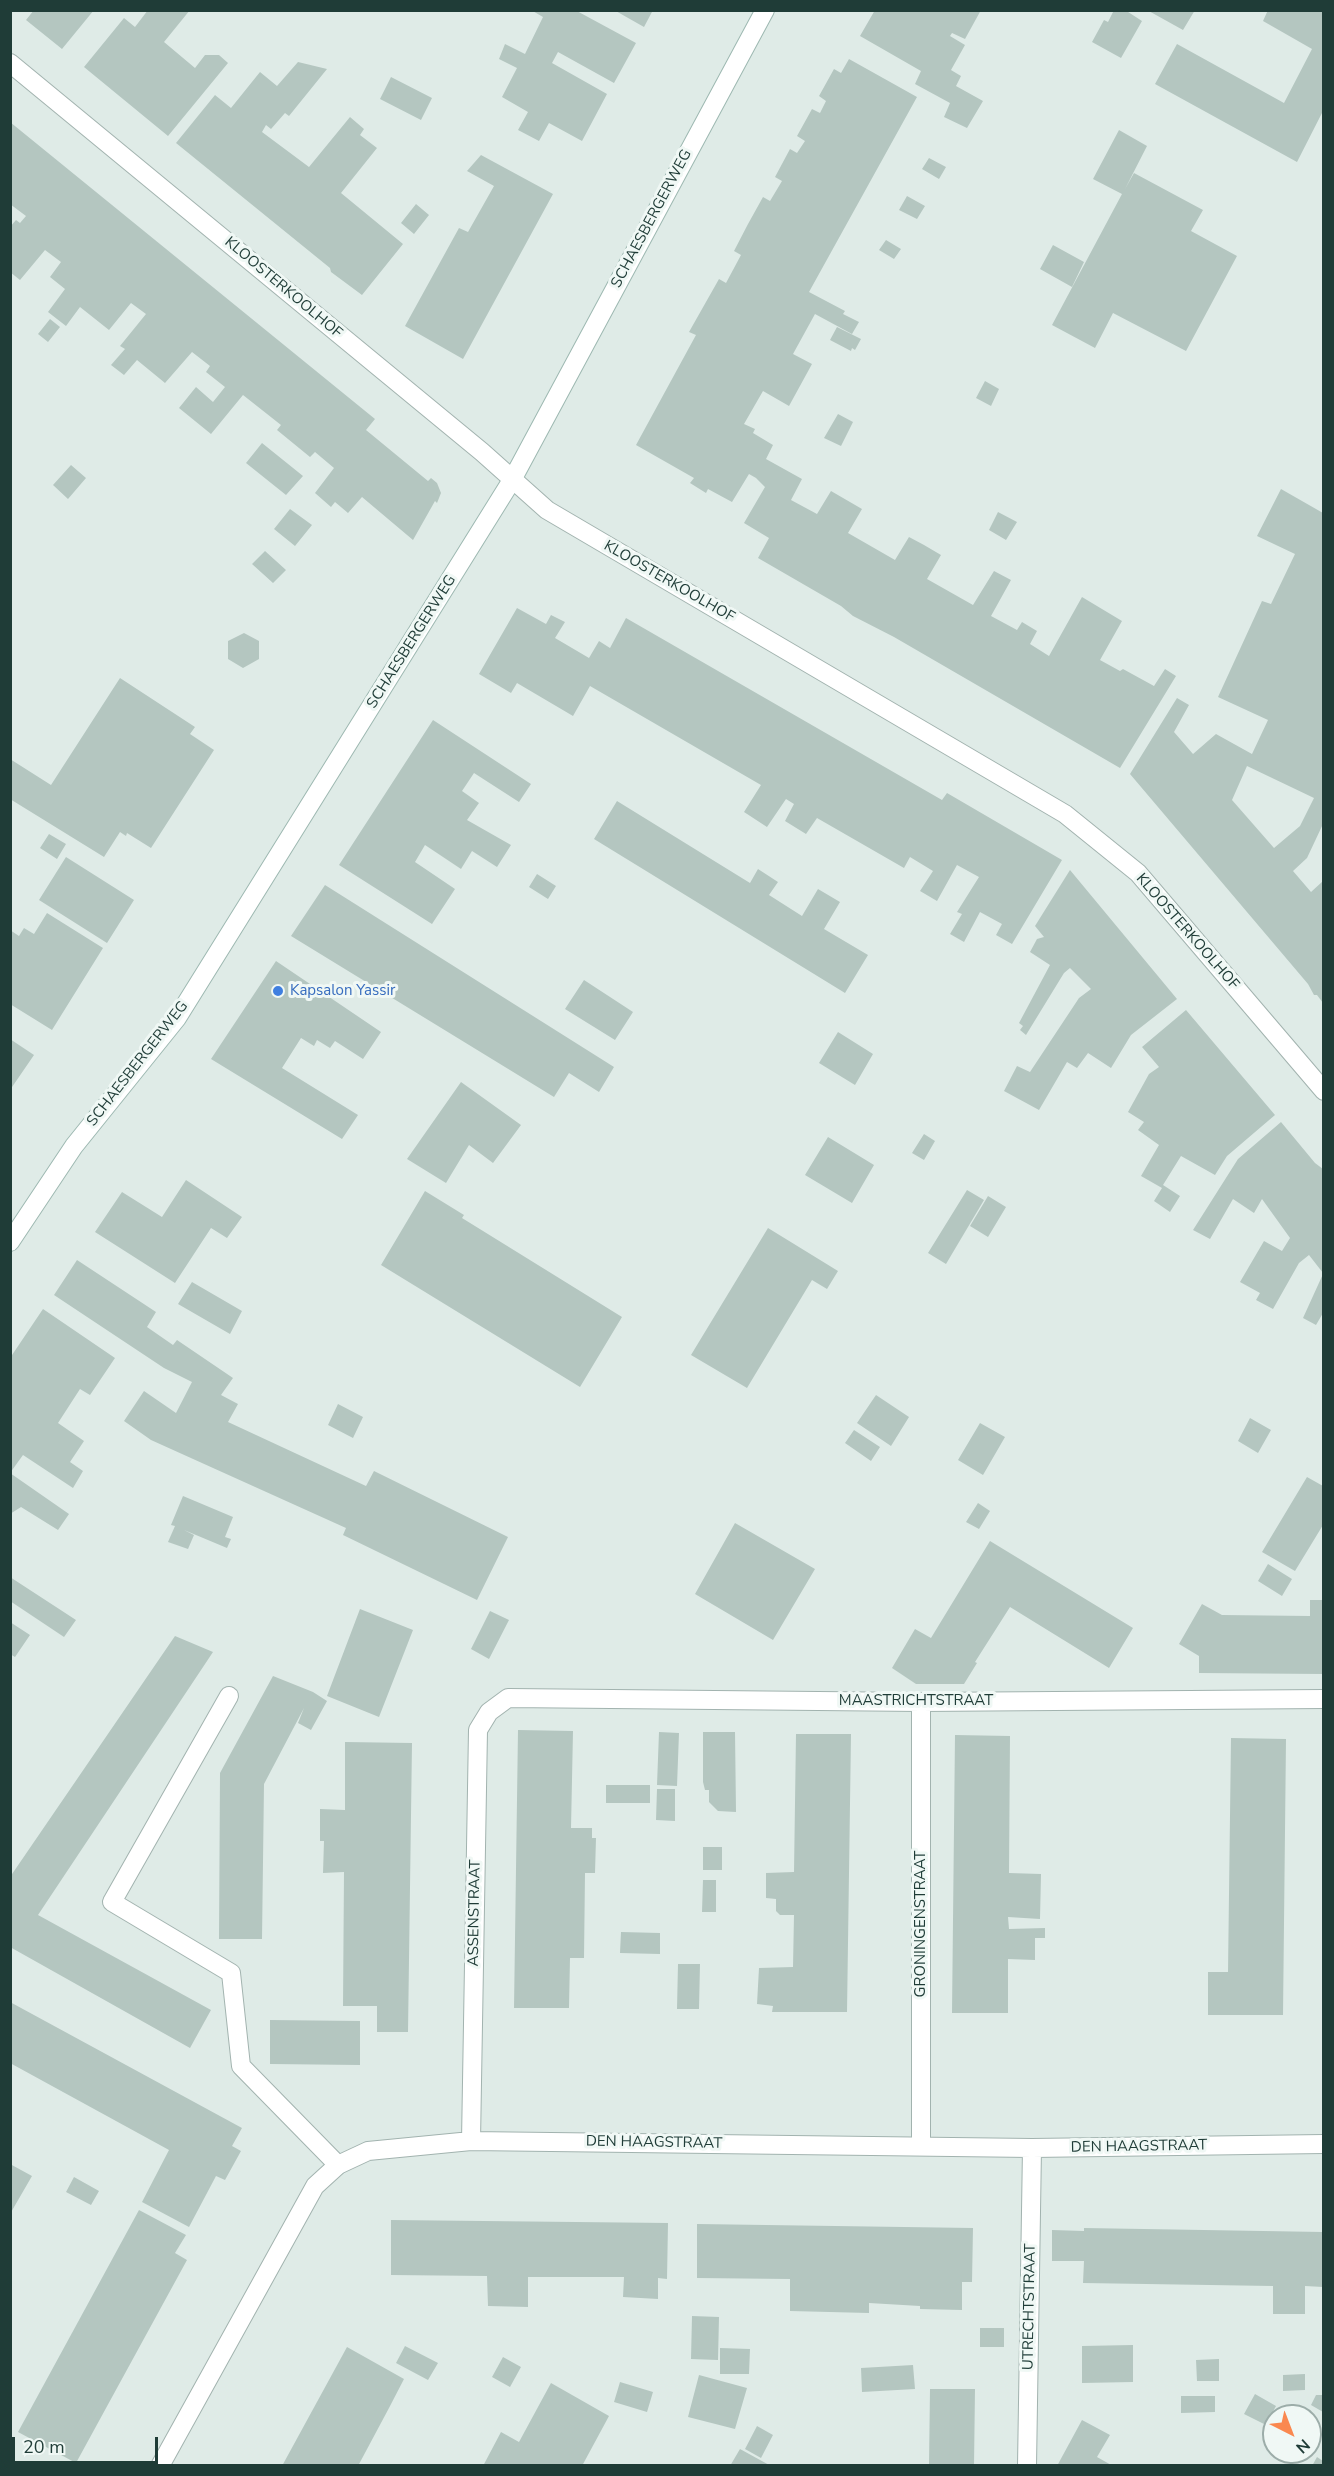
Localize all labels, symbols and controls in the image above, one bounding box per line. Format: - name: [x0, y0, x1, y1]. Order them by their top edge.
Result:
- street label: SCHAESBERGERWEG: [608, 147, 696, 291]
- street label: KLOOSTERKOOLHOF: [221, 234, 345, 342]
- street label: KLOOSTERKOOLHOF: [600, 537, 738, 627]
- street label: SCHAESBERGERWEG: [364, 572, 460, 712]
- street label: KLOOSTERKOOLHOF: [1132, 870, 1242, 994]
- place label: Kapsalon Yassir: [290, 982, 395, 1000]
- marker: Kapsalon Yassir: [271, 984, 285, 998]
- street label: SCHAESBERGERWEG: [84, 998, 192, 1130]
- street label: MAASTRICHTSTRAAT: [839, 1692, 993, 1710]
- street label: GRONINGENSTRAAT: [912, 1851, 930, 1997]
- street label: ASSENSTRAAT: [465, 1859, 485, 1967]
- street label: DEN HAAGSTRAAT: [586, 2133, 722, 2153]
- street label: DEN HAAGSTRAAT: [1071, 2137, 1207, 2157]
- street label: UTRECHTSTRAAT: [1020, 2244, 1040, 2370]
- north arrow: [1262, 2404, 1322, 2464]
- scale bar: [15, 2425, 160, 2463]
- text: N: [1291, 2434, 1315, 2458]
- text: 20 m: [23, 2435, 65, 2459]

